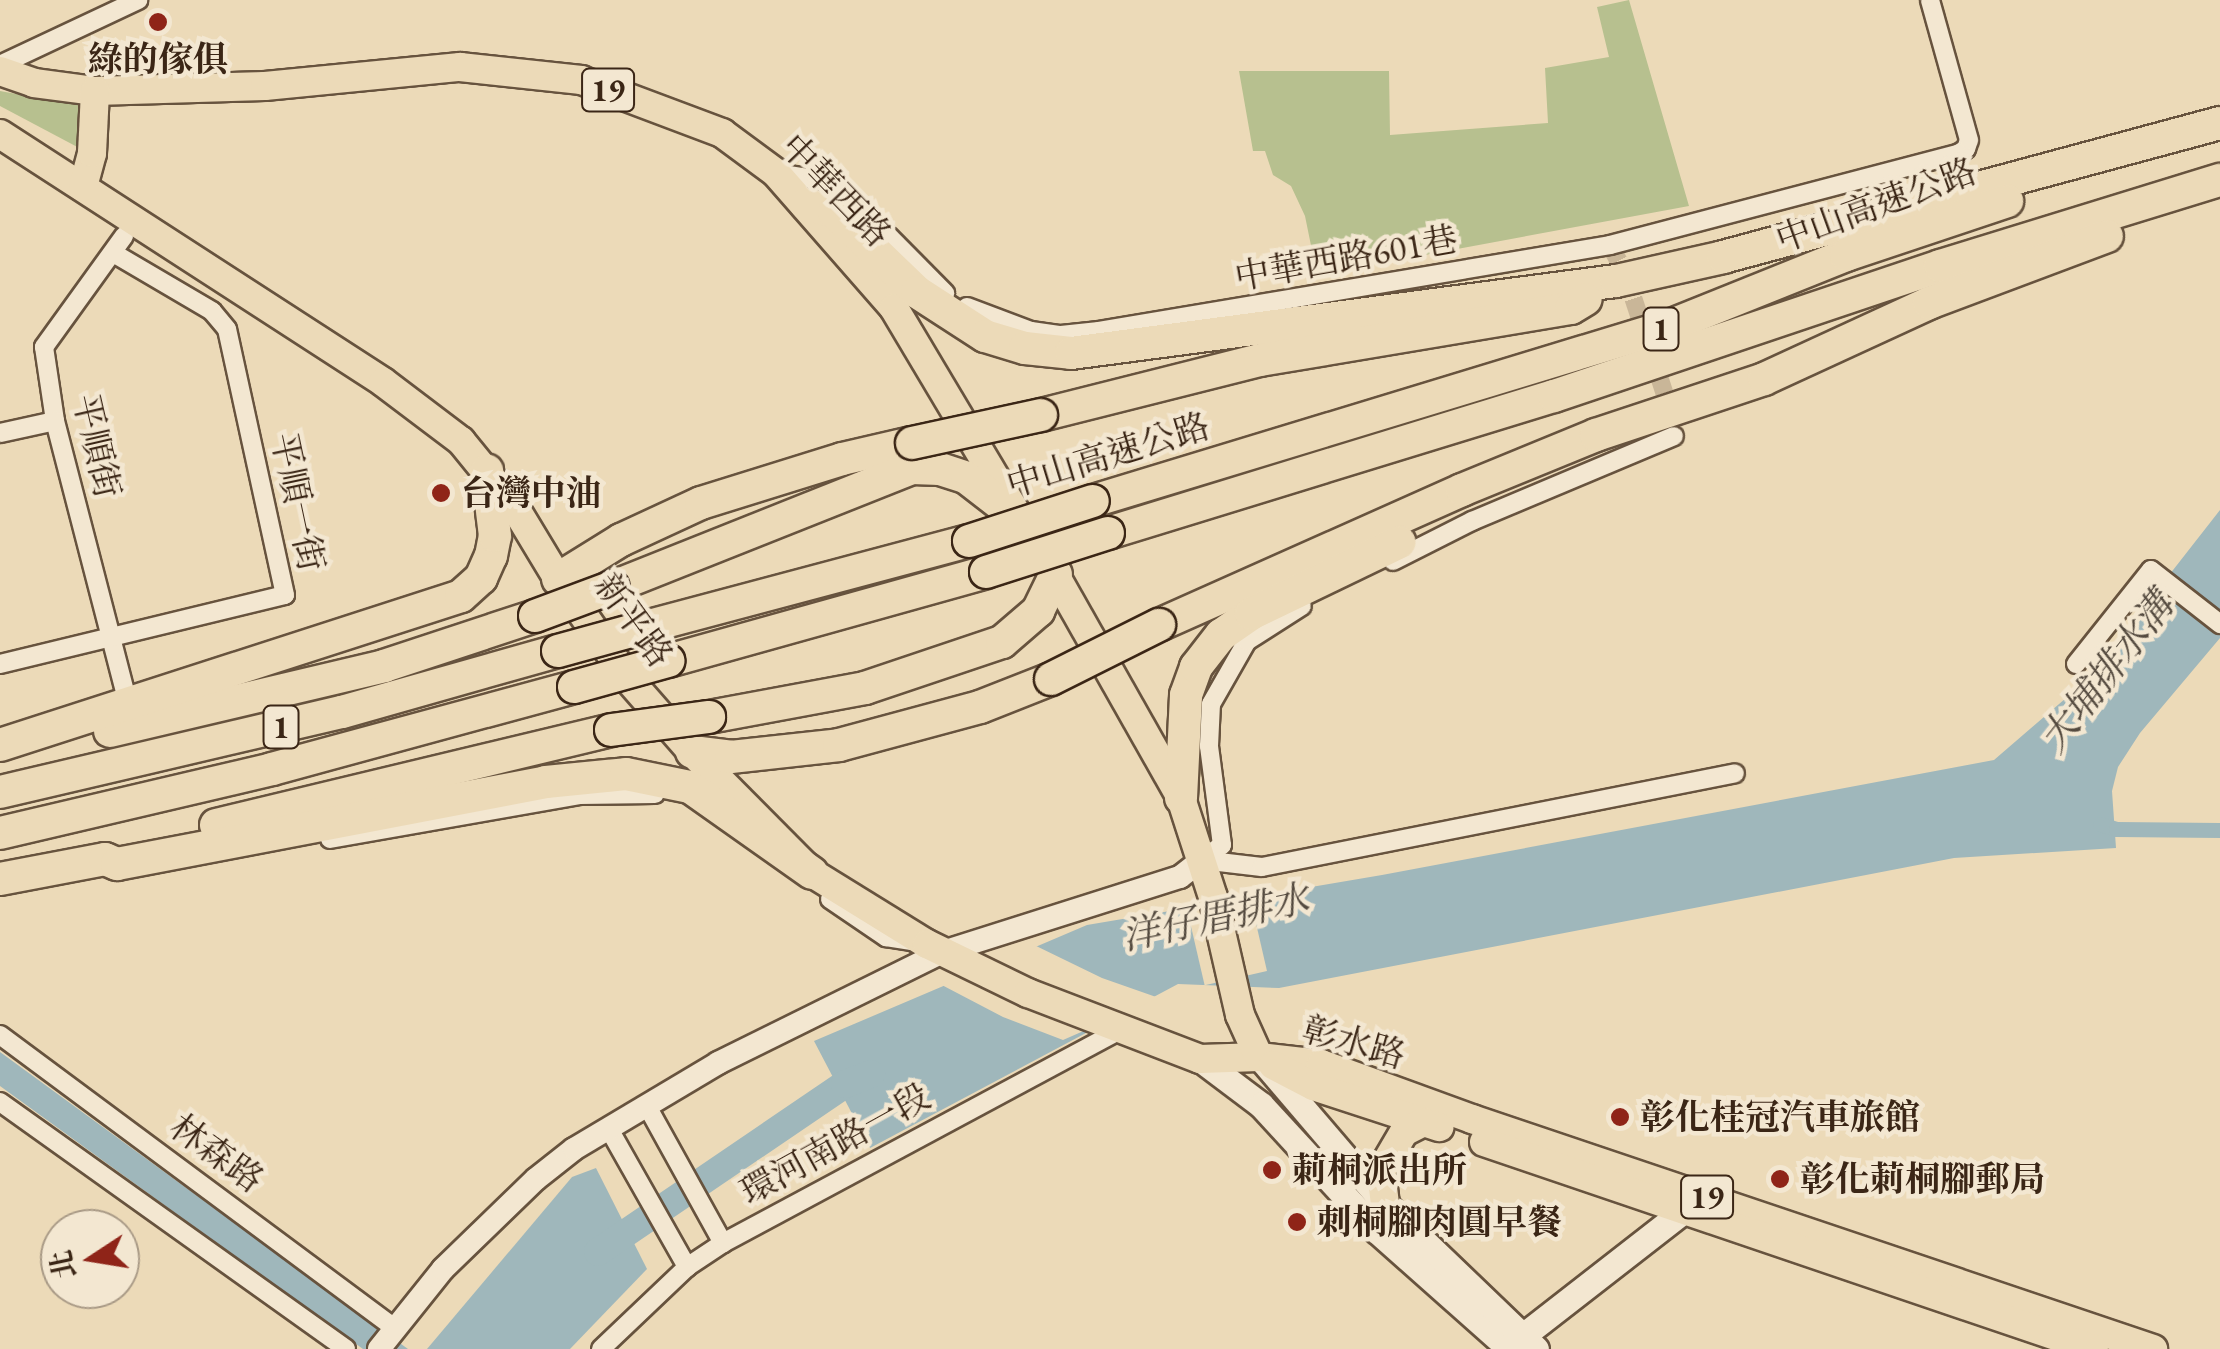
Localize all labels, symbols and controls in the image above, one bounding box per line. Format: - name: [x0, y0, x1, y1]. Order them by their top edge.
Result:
- marker: 綠的傢俱: [147, 11, 169, 33]
- place label: 綠的傢俱: [88, 38, 228, 80]
- road number: 19: [580, 63, 636, 117]
- street label: 中華西路: [772, 125, 900, 255]
- street label: 中山高速公路: [1770, 149, 1982, 261]
- street label: 中華西路601巷: [1231, 218, 1461, 298]
- road number: 1: [1641, 302, 1681, 356]
- street label: 平順街: [65, 390, 129, 502]
- street label: 中山高速公路: [1001, 404, 1215, 506]
- street label: 平順一街: [263, 429, 333, 575]
- place label: 台灣中油: [461, 472, 601, 514]
- marker: 台灣中油: [430, 482, 452, 504]
- street label: 新平路: [586, 565, 682, 675]
- water label: 大埔排水溝: [2030, 583, 2182, 761]
- road number: 1: [261, 700, 301, 754]
- water label: 洋仔厝排水: [1117, 875, 1313, 959]
- street label: 彰水路: [1298, 1007, 1410, 1077]
- street label: 環河南路一段: [733, 1075, 937, 1213]
- place label: 彰化桂冠汽車旅館: [1640, 1096, 1920, 1138]
- street label: 林森路: [162, 1105, 272, 1201]
- marker: 彰化桂冠汽車旅館: [1609, 1106, 1631, 1128]
- place label: 莿桐派出所: [1292, 1149, 1467, 1191]
- place label: 彰化莿桐腳郵局: [1800, 1158, 2045, 1200]
- marker: 莿桐派出所: [1261, 1159, 1283, 1181]
- marker: 彰化莿桐腳郵局: [1769, 1168, 1791, 1190]
- road number: 19: [1680, 1170, 1734, 1224]
- place label: 刺桐腳肉圓早餐: [1317, 1201, 1562, 1243]
- north arrow: [40, 1209, 140, 1309]
- marker: 刺桐腳肉圓早餐: [1286, 1211, 1308, 1233]
- text: 北: [42, 1247, 83, 1282]

